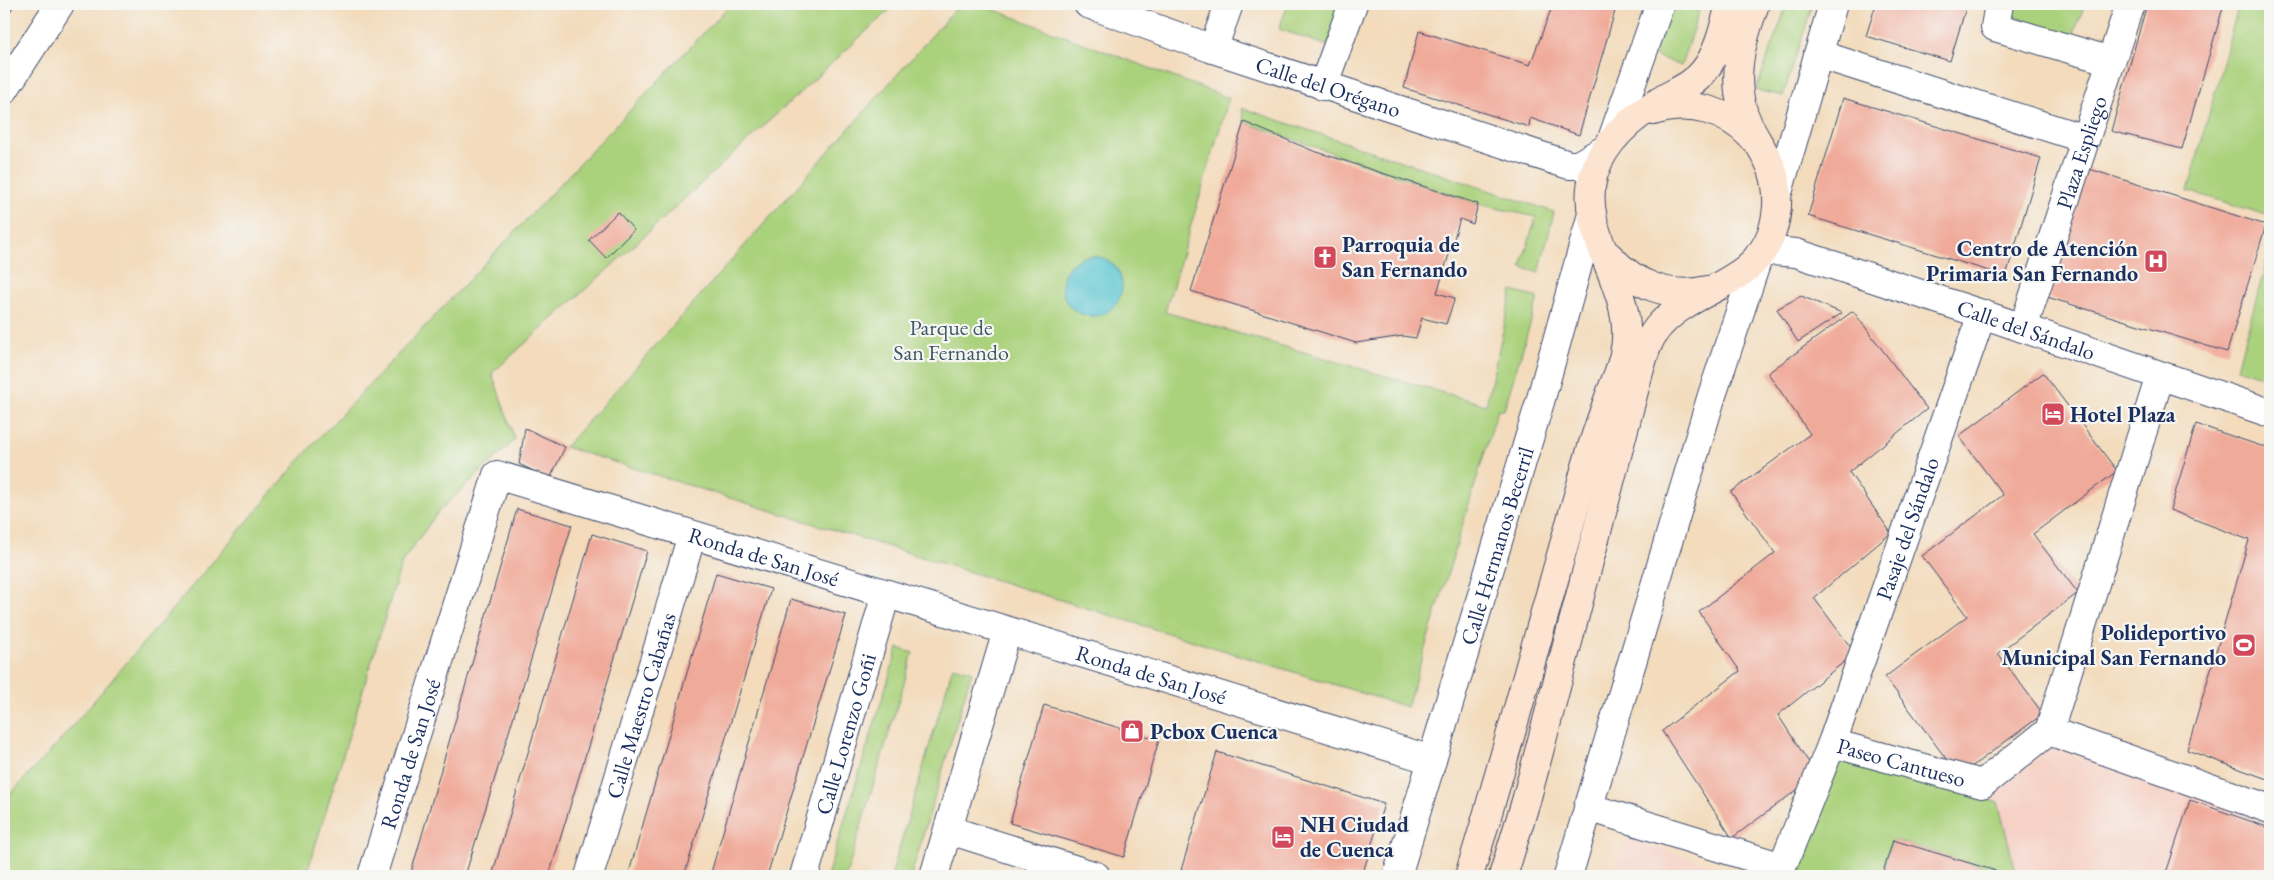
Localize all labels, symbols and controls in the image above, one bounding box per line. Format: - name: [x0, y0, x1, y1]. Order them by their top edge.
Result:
- street label: Calle del Orégano: [1252, 49, 1405, 124]
- street label: Plaza Espliego: [2049, 92, 2113, 213]
- place label: Parroquia de San Fernando: [1342, 230, 1467, 284]
- place label: Centro de Atención Primaria San Fernando: [1926, 234, 2139, 288]
- church icon: Parroquia de San Fernando: [1312, 244, 1338, 270]
- hospital icon: Centro de Atención Primaria San Fernando: [2143, 248, 2169, 274]
- street label: Calle del Sándalo: [1953, 292, 2099, 366]
- park label: Parque de San Fernando: [893, 313, 1009, 367]
- place label: Hotel Plaza: [2070, 400, 2176, 429]
- hotel icon: Hotel Plaza: [2040, 401, 2066, 427]
- street label: Calle Hermanos Becerril: [1453, 443, 1540, 648]
- street label: Pasaje del Sándalo: [1869, 453, 1945, 604]
- street label: Ronda de San José: [685, 520, 843, 593]
- street label: Calle Maestro Cabañas: [599, 609, 682, 802]
- place label: Polideportivo Municipal San Fernando: [2001, 618, 2226, 672]
- sports icon: Polideportivo Municipal San Fernando: [2231, 632, 2257, 658]
- street label: Ronda de San José: [1073, 638, 1230, 711]
- street label: Calle Lorenzo Goñi: [808, 650, 883, 818]
- street label: Ronda de San José: [373, 675, 447, 832]
- place label: Pcbox Cuenca: [1150, 717, 1278, 746]
- shop icon: Pcbox Cuenca: [1119, 718, 1145, 744]
- street label: Paseo Cantueso: [1834, 731, 1969, 793]
- place label: NH Ciudad de Cuenca: [1300, 810, 1409, 864]
- hotel icon: NH Ciudad de Cuenca: [1270, 824, 1296, 850]

